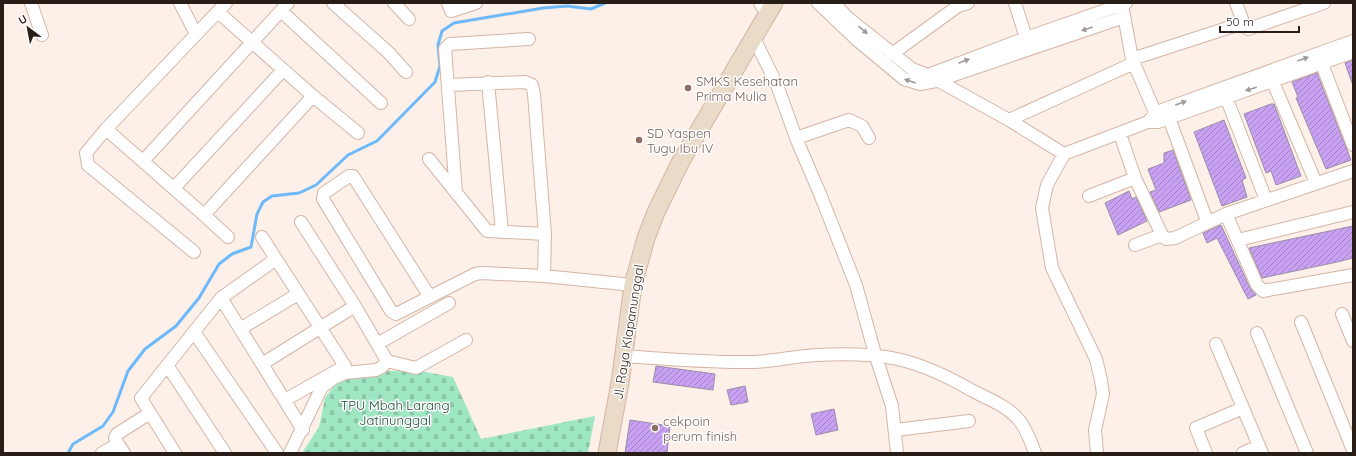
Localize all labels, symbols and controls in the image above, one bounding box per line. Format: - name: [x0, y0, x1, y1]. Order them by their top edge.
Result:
- north arrow: [8, 8, 48, 48]
- scale bar: [1220, 8, 1299, 34]
- text: U: [16, 12, 30, 28]
- text: 50 m: [1226, 14, 1254, 29]
- one-way arrow: [857, 25, 868, 34]
- one-way arrow: [1080, 26, 1092, 32]
- one-way arrow: [1298, 56, 1310, 62]
- one-way arrow: [959, 58, 971, 64]
- place label: SMKS Kesehatan Prima Mulia: [696, 73, 798, 104]
- one-way arrow: [904, 77, 916, 83]
- marker: SMKS Kesehatan Prima Mulia: [683, 83, 693, 93]
- one-way arrow: [1244, 86, 1256, 92]
- one-way arrow: [1175, 100, 1187, 106]
- place label: SD Yaspen Tugu Ibu IV: [647, 125, 714, 156]
- marker: SD Yaspen Tugu Ibu IV: [634, 135, 644, 145]
- street label: Jl. Raya Klapanunggal: [609, 263, 647, 401]
- park label: TPU Mbah Larang Jatinunggal: [340, 397, 450, 428]
- place label: cekpoin perum finish: [663, 413, 737, 444]
- marker: cekpoin perum finish: [650, 423, 660, 433]

